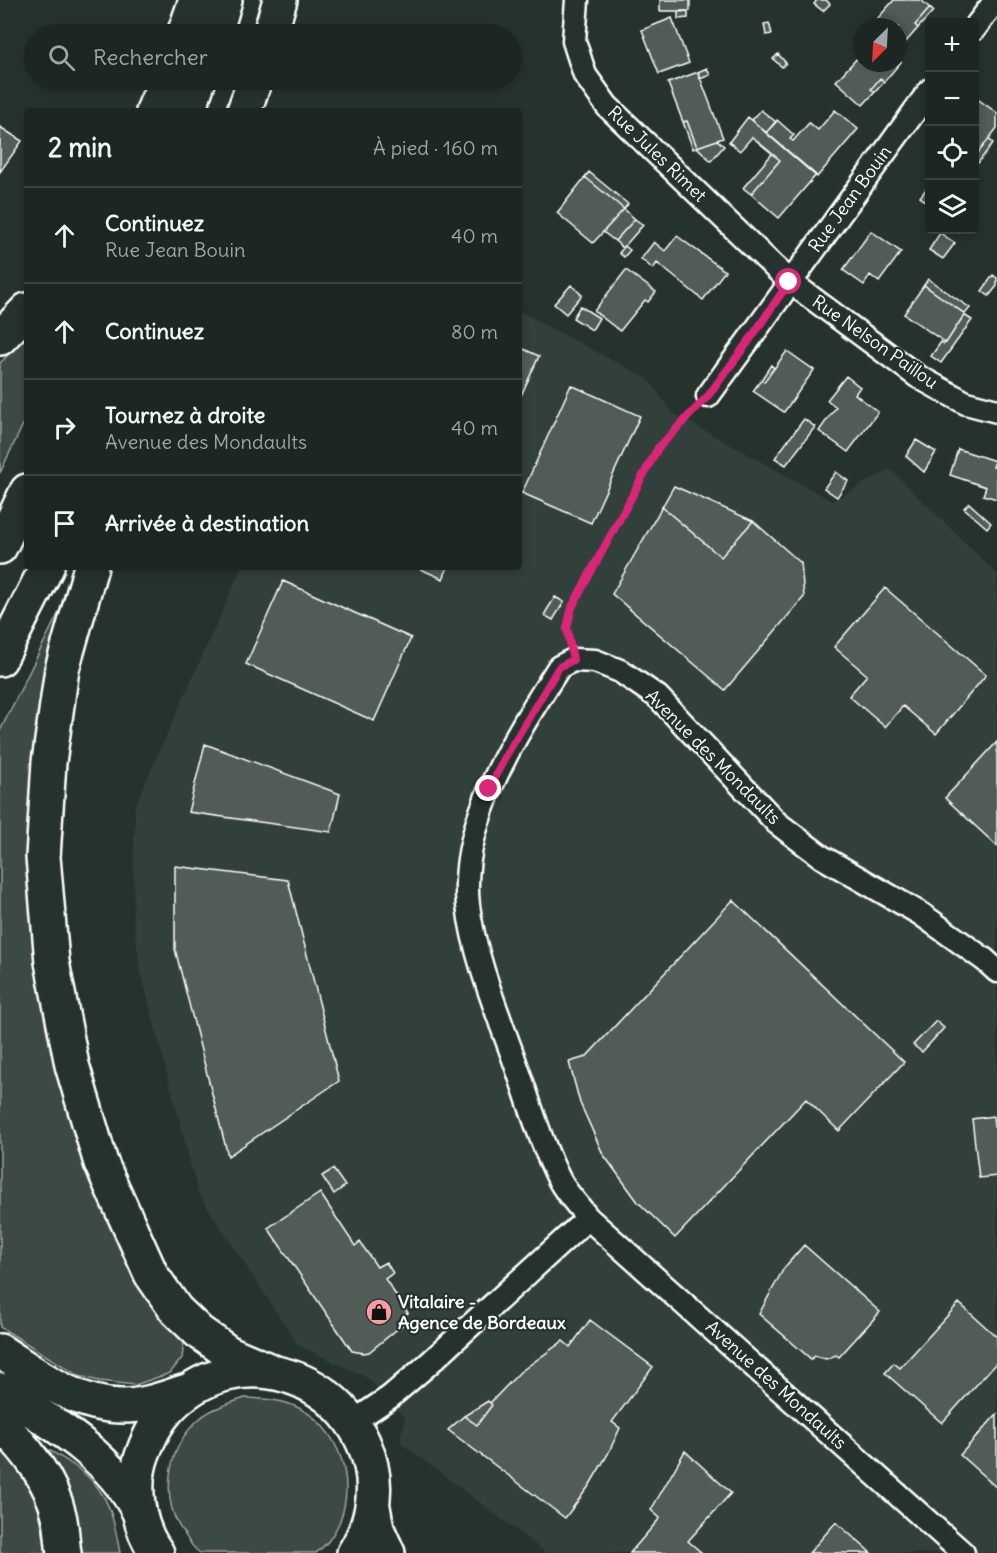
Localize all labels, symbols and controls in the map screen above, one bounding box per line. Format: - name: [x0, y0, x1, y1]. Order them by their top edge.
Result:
- north arrow: [853, 18, 907, 72]
- map controls: [925, 18, 979, 234]
- button: +: [925, 18, 979, 72]
- search box: [24, 24, 522, 90]
- icon: search: [45, 41, 78, 74]
- text: Rechercher: [93, 43, 208, 71]
- button: −: [925, 72, 979, 126]
- street label: Rue Jules Rimet: [603, 101, 712, 207]
- button: locate: [925, 126, 979, 180]
- text: 2 min: [48, 131, 112, 164]
- text: À pied · 160 m: [373, 135, 498, 160]
- street label: Rue Jean Bouin: [803, 141, 896, 257]
- button: layers: [925, 180, 979, 234]
- text: Continuez: [105, 209, 204, 237]
- icon: ahead: [48, 219, 81, 252]
- text: 40 m: [451, 223, 498, 248]
- text: Rue Jean Bouin: [105, 237, 246, 262]
- route start: [775, 268, 801, 294]
- street label: Rue Nelson Paillou: [808, 290, 943, 394]
- icon: ahead: [48, 315, 81, 348]
- text: Continuez: [105, 317, 204, 345]
- text: 80 m: [451, 319, 498, 344]
- text: Tournez à droite: [105, 401, 265, 429]
- icon: right: [48, 411, 81, 444]
- text: 40 m: [451, 415, 498, 440]
- text: Avenue des Mondaults: [105, 429, 307, 454]
- icon: arrive: [48, 507, 81, 540]
- text: Arrivée à destination: [105, 509, 309, 537]
- street label: Avenue des Mondaults: [641, 684, 786, 829]
- route end: [475, 775, 501, 801]
- place label: Vitalaire - Agence de Bordeaux: [398, 1290, 566, 1334]
- shop icon: Vitalaire - Agence de Bordeaux: [364, 1297, 394, 1327]
- street label: Avenue des Mondaults: [701, 1315, 852, 1454]

